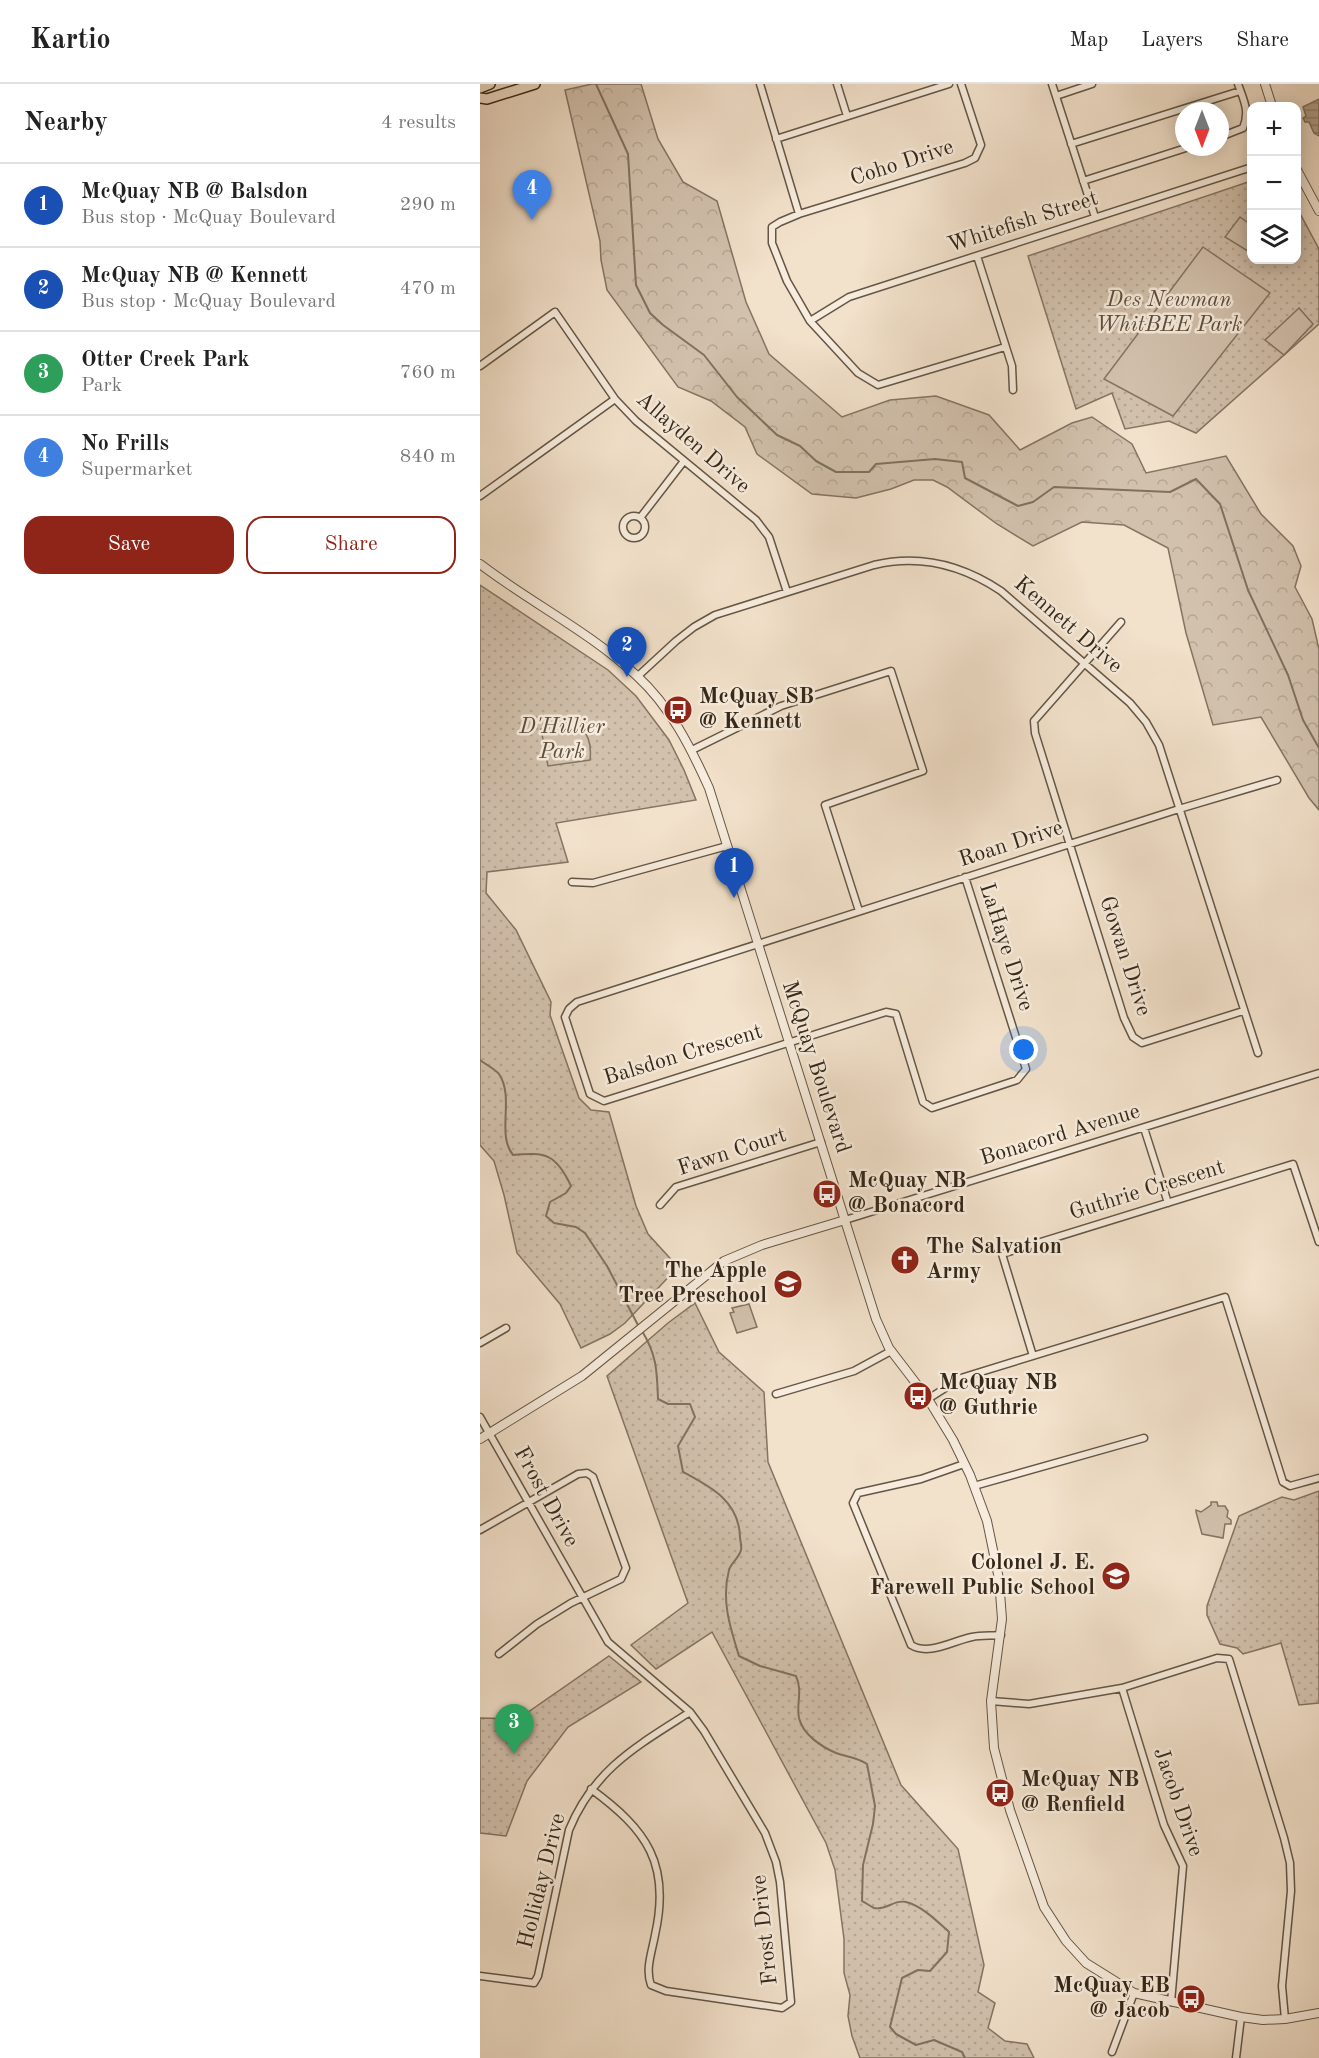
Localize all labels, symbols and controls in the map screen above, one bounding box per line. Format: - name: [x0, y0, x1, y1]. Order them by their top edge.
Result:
- text: Kartio: [30, 27, 111, 55]
- text: Map: [1069, 30, 1108, 51]
- text: Layers: [1141, 30, 1203, 51]
- text: Share: [1236, 30, 1289, 51]
- north arrow: [1175, 102, 1229, 156]
- map controls: [1247, 102, 1301, 264]
- button: +: [1247, 102, 1301, 156]
- text: Nearby: [24, 110, 108, 136]
- text: 4 results: [381, 113, 456, 133]
- street label: Coho Drive: [847, 136, 957, 190]
- button: −: [1247, 156, 1301, 210]
- pin: 4: [512, 170, 552, 220]
- text: McQuay NB @ Balsdon: [81, 181, 308, 203]
- street label: Whitefish Street: [945, 187, 1101, 257]
- text: 1: [38, 195, 49, 215]
- text: 290 m: [400, 195, 456, 215]
- text: Bus stop · McQuay Boulevard: [81, 208, 336, 228]
- button: layers: [1247, 210, 1301, 264]
- text: McQuay NB @ Kennett: [81, 265, 308, 287]
- text: 2: [38, 279, 49, 299]
- text: 470 m: [400, 279, 456, 299]
- park label: Des Newman WhitBEE Park: [1096, 289, 1243, 336]
- text: Bus stop · McQuay Boulevard: [81, 292, 336, 312]
- text: Otter Creek Park: [81, 349, 250, 371]
- text: 3: [38, 363, 49, 383]
- text: 760 m: [400, 363, 456, 383]
- text: Park: [81, 376, 122, 396]
- street label: Allayden Drive: [632, 388, 754, 498]
- text: No Frills: [81, 433, 169, 455]
- text: 4: [38, 447, 49, 467]
- text: 840 m: [400, 447, 456, 467]
- text: Supermarket: [81, 460, 192, 480]
- button: Save: [24, 516, 234, 574]
- button: Share: [246, 516, 456, 574]
- street label: Kennett Drive: [1010, 572, 1126, 678]
- pin: 2: [608, 628, 646, 677]
- place label: McQuay SB @ Kennett: [699, 686, 814, 733]
- bus stop icon: McQuay SB @ Kennett: [662, 694, 694, 726]
- park label: D'Hillier Park: [518, 716, 605, 763]
- street label: Roan Drive: [956, 817, 1066, 871]
- pin: 1: [714, 848, 754, 898]
- street label: LaHaye Drive: [975, 880, 1037, 1014]
- street label: Gowan Drive: [1095, 893, 1155, 1019]
- street label: McQuay Boulevard: [778, 978, 854, 1156]
- street label: Balsdon Crescent: [601, 1020, 765, 1090]
- your location: [1009, 1035, 1038, 1064]
- street label: Bonacord Avenue: [977, 1100, 1143, 1170]
- street label: Fawn Court: [675, 1124, 789, 1180]
- street label: Guthrie Crescent: [1067, 1156, 1227, 1224]
- place label: McQuay NB @ Bonacord: [848, 1170, 966, 1217]
- bus stop icon: McQuay NB @ Bonacord: [811, 1178, 843, 1210]
- place label: The Salvation Army: [926, 1236, 1062, 1283]
- church icon: The Salvation Army: [889, 1244, 921, 1276]
- place label: The Apple Tree Preschool: [618, 1260, 767, 1307]
- school or university icon: The Apple Tree Preschool: [772, 1268, 804, 1300]
- place label: McQuay NB @ Guthrie: [939, 1372, 1057, 1419]
- bus stop icon: McQuay NB @ Guthrie: [902, 1380, 934, 1412]
- street label: Frost Drive: [509, 1443, 583, 1551]
- place label: Colonel J. E. Farewell Public School: [870, 1552, 1095, 1599]
- school or university icon: Colonel J. E. Farewell Public School: [1100, 1560, 1132, 1592]
- pin: 3: [495, 1704, 534, 1754]
- street label: Jacob Drive: [1149, 1745, 1207, 1859]
- place label: McQuay NB @ Renfield: [1021, 1769, 1139, 1816]
- bus stop icon: McQuay NB @ Renfield: [984, 1777, 1016, 1809]
- street label: Holliday Drive: [515, 1811, 569, 1951]
- street label: Frost Drive: [748, 1874, 782, 1986]
- place label: McQuay EB @ Jacob: [1053, 1975, 1170, 2022]
- bus stop icon: McQuay EB @ Jacob: [1175, 1983, 1207, 2015]

